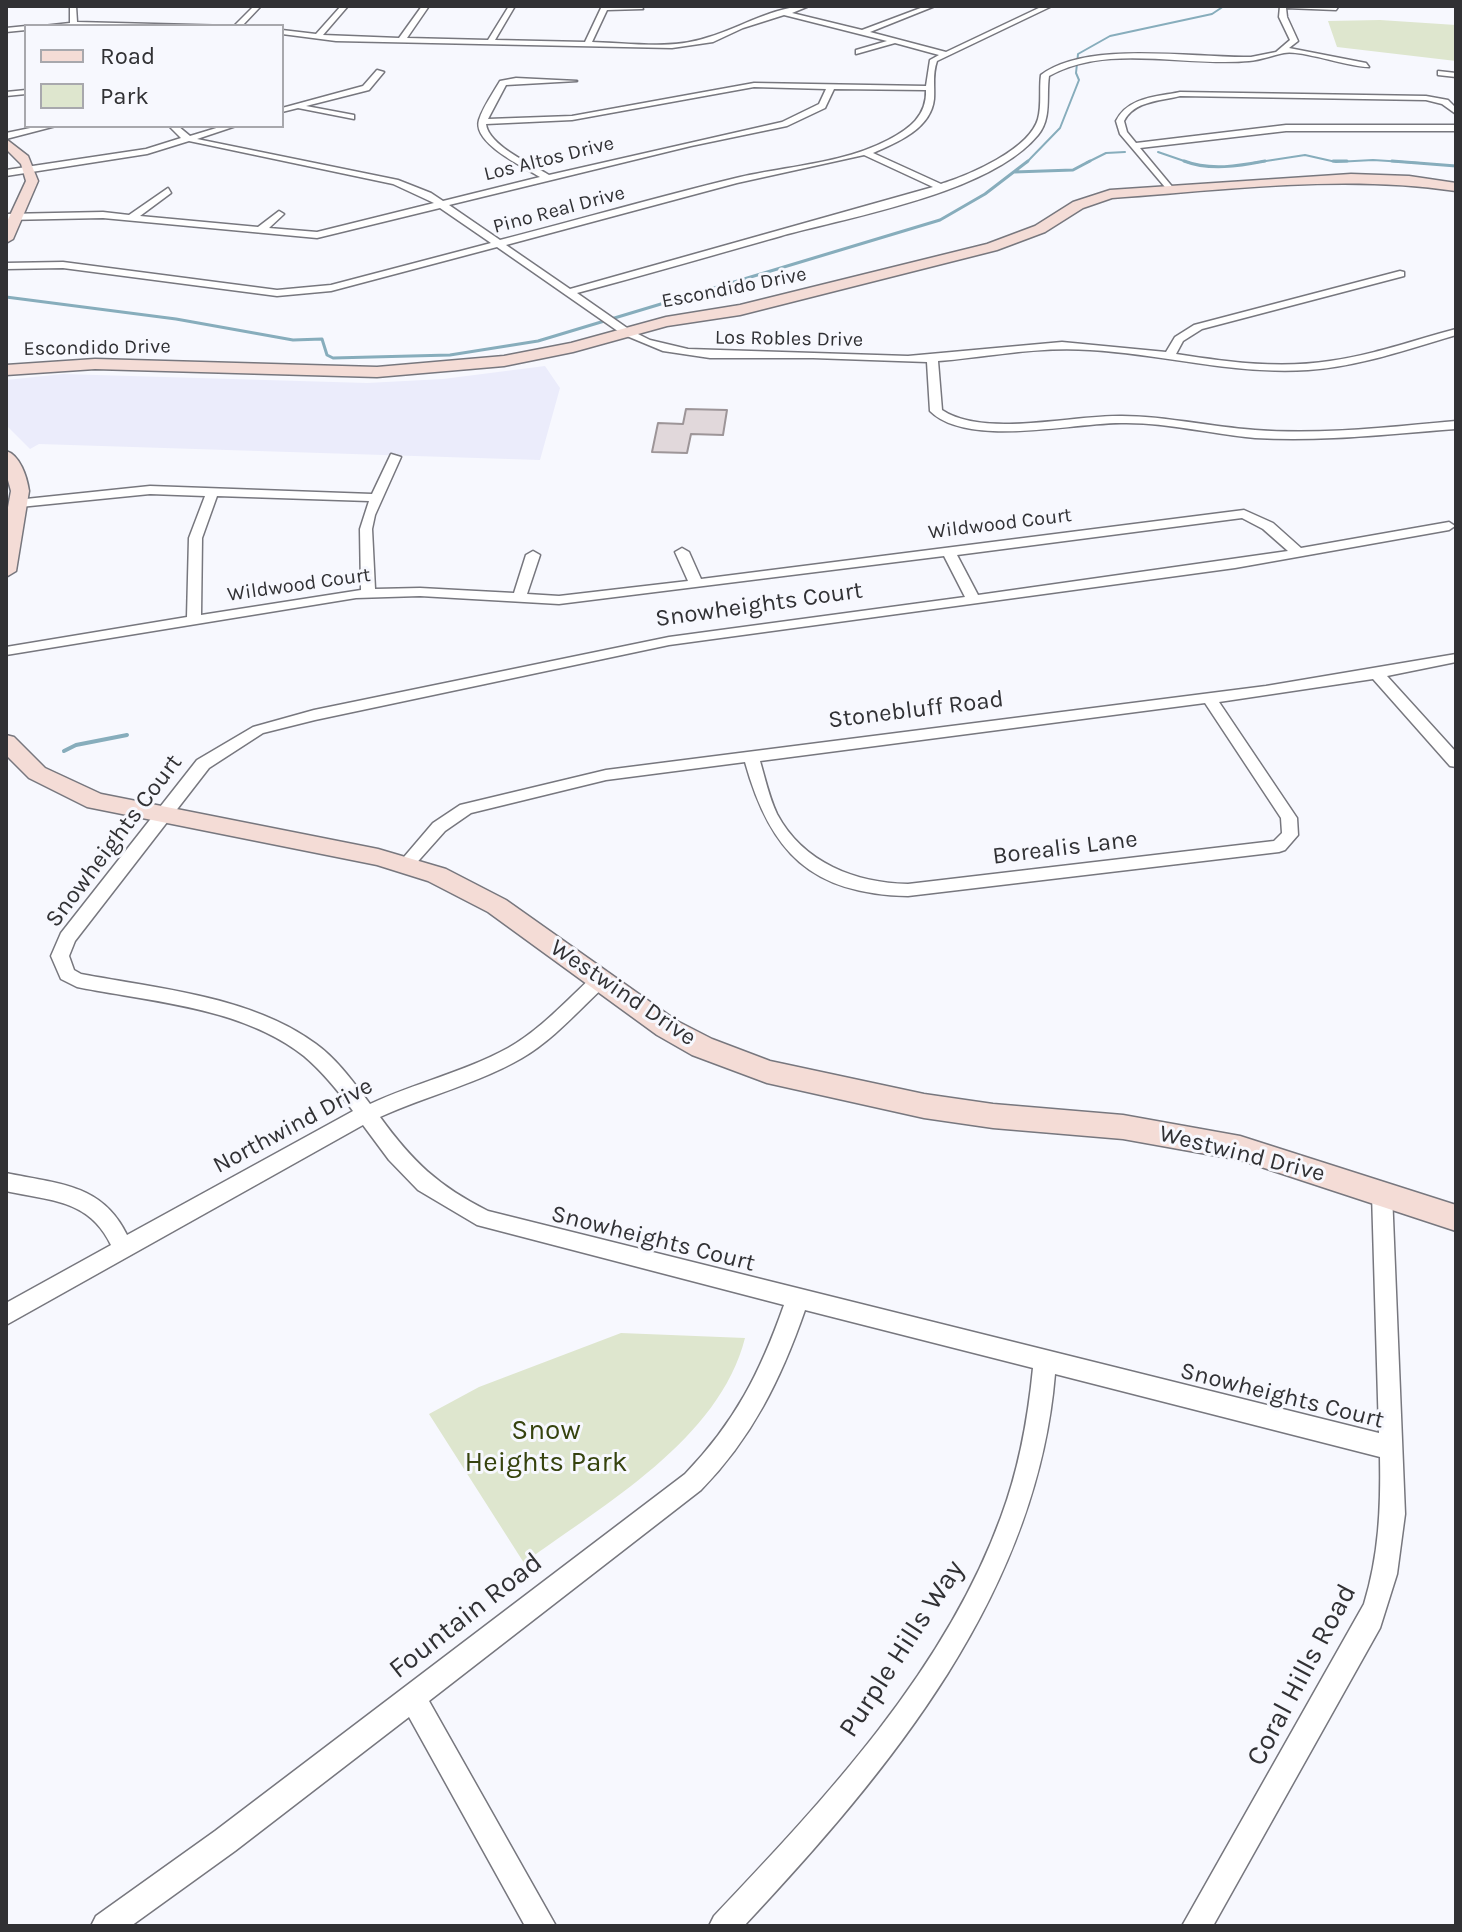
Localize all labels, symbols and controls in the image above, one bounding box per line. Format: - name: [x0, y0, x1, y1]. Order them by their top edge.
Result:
- legend: [24, 24, 284, 128]
- text: Road: [100, 42, 155, 70]
- text: Park: [100, 82, 149, 110]
- street label: Los Altos Drive: [482, 131, 616, 187]
- street label: Pino Real Drive: [491, 181, 627, 239]
- street label: Escondido Drive: [660, 262, 808, 314]
- street label: Los Robles Drive: [715, 326, 863, 352]
- street label: Escondido Drive: [23, 335, 171, 361]
- street label: Wildwood Court: [927, 503, 1073, 545]
- street label: Wildwood Court: [226, 563, 372, 607]
- street label: Snowheights Court: [654, 576, 864, 634]
- street label: Stonebluff Road: [827, 685, 1005, 735]
- street label: Snowheights Court: [40, 749, 188, 933]
- street label: Borealis Lane: [991, 825, 1139, 871]
- street label: Westwind Drive: [545, 934, 701, 1052]
- street label: Northwind Drive: [208, 1072, 378, 1180]
- street label: Westwind Drive: [1156, 1120, 1328, 1188]
- street label: Snowheights Court: [548, 1200, 758, 1278]
- street label: Snowheights Court: [1177, 1357, 1387, 1435]
- park label: Snow Heights Park: [465, 1414, 627, 1480]
- street label: Fountain Road: [383, 1546, 549, 1686]
- street label: Purple Hills Way: [832, 1554, 972, 1744]
- street label: Coral Hills Road: [1240, 1578, 1364, 1772]

